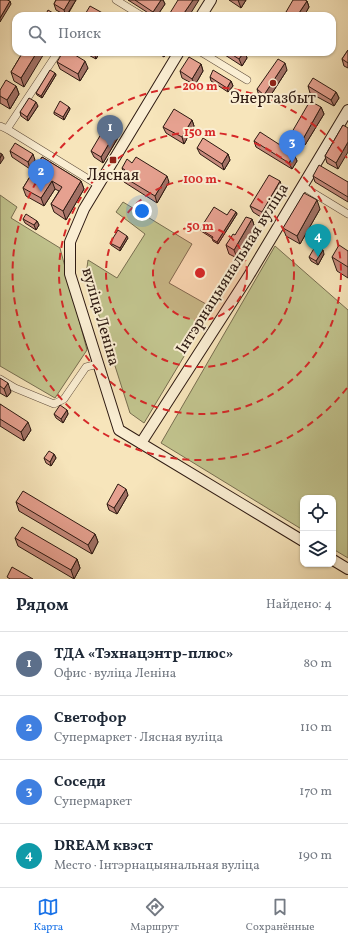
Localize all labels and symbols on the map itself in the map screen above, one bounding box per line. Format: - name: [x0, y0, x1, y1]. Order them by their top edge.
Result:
- marker: Энергазбыт: [268, 78, 278, 88]
- text: 200 m: [182, 79, 218, 95]
- place label: Энергазбыт: [230, 88, 316, 110]
- pin: 1: [97, 115, 123, 148]
- text: 150 m: [184, 125, 216, 141]
- pin: 3: [279, 130, 305, 163]
- marker: Лясная: [108, 155, 118, 165]
- pin: 2: [28, 159, 54, 192]
- place label: Лясная: [87, 165, 139, 187]
- text: 100 m: [183, 172, 217, 188]
- street label: Інтэрнацыянальная вуліца: [171, 179, 295, 359]
- your location: [132, 201, 152, 221]
- text: 50 m: [186, 219, 214, 235]
- pin: 4: [305, 224, 331, 257]
- street label: вуліца Леніна: [76, 265, 124, 369]
- centre of rings: [193, 266, 207, 280]

